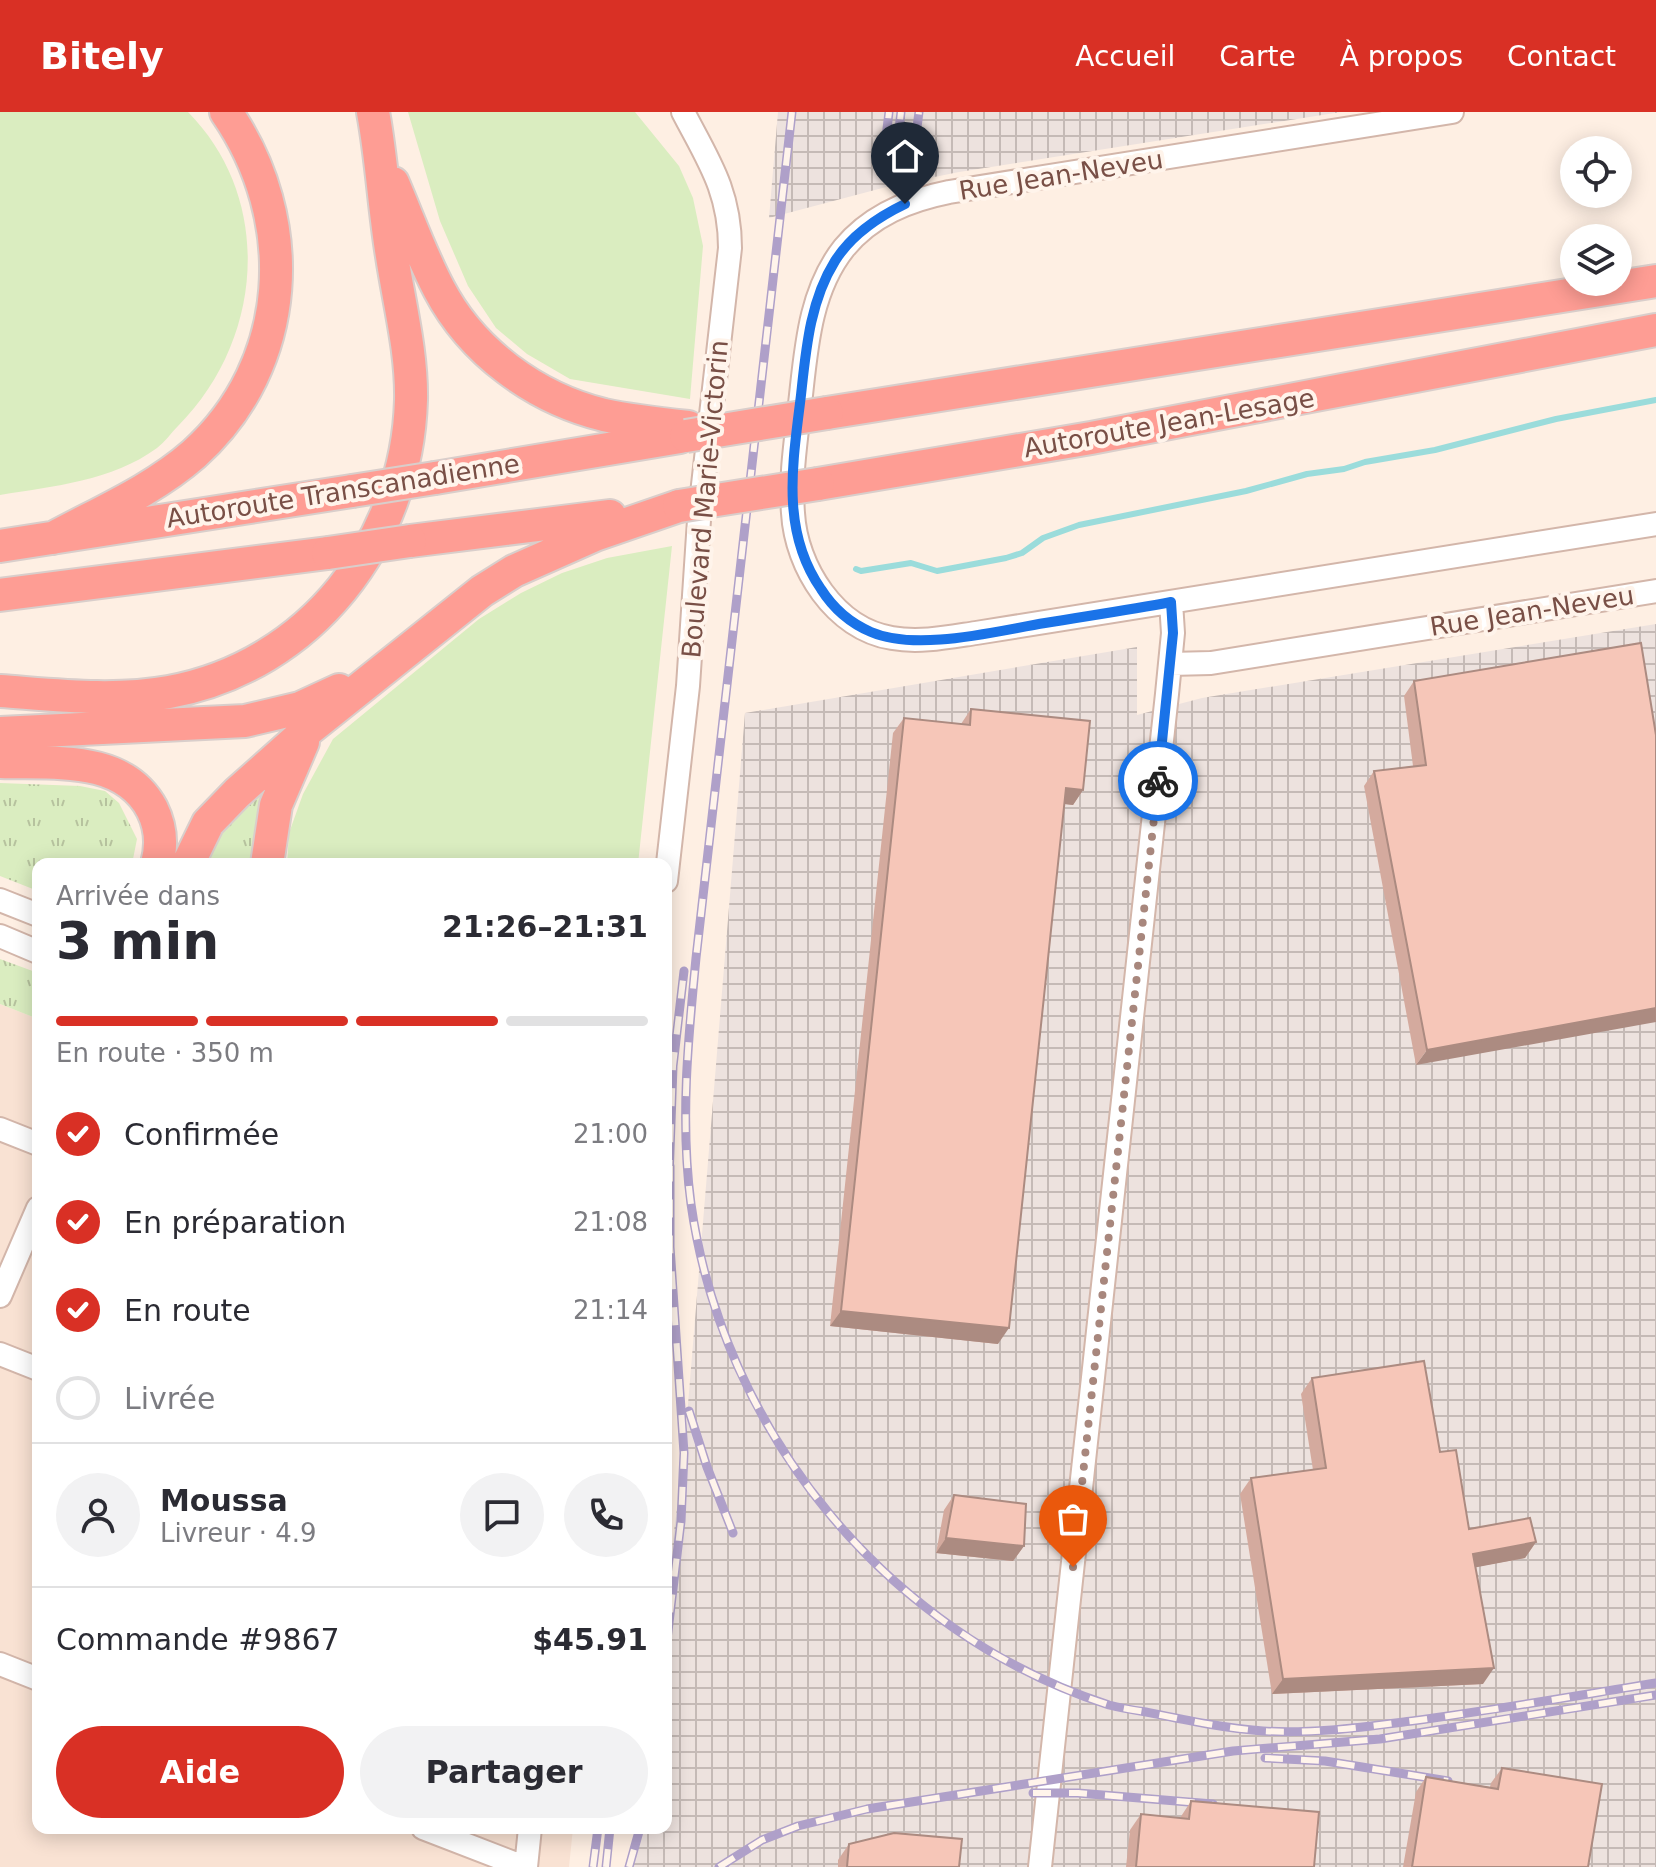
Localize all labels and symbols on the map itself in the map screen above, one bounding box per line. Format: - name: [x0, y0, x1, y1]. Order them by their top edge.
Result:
- pin: [871, 122, 939, 204]
- street label: Rue Jean-Neveu: [957, 144, 1165, 206]
- street label: Boulevard Marie-Victorin: [676, 339, 734, 659]
- street label: Autoroute Jean-Lesage: [1021, 383, 1317, 463]
- street label: Autoroute Transcanadienne: [164, 448, 522, 534]
- street label: Rue Jean-Neveu: [1428, 580, 1636, 642]
- courier: [1118, 741, 1198, 821]
- pin: [1039, 1485, 1107, 1567]

